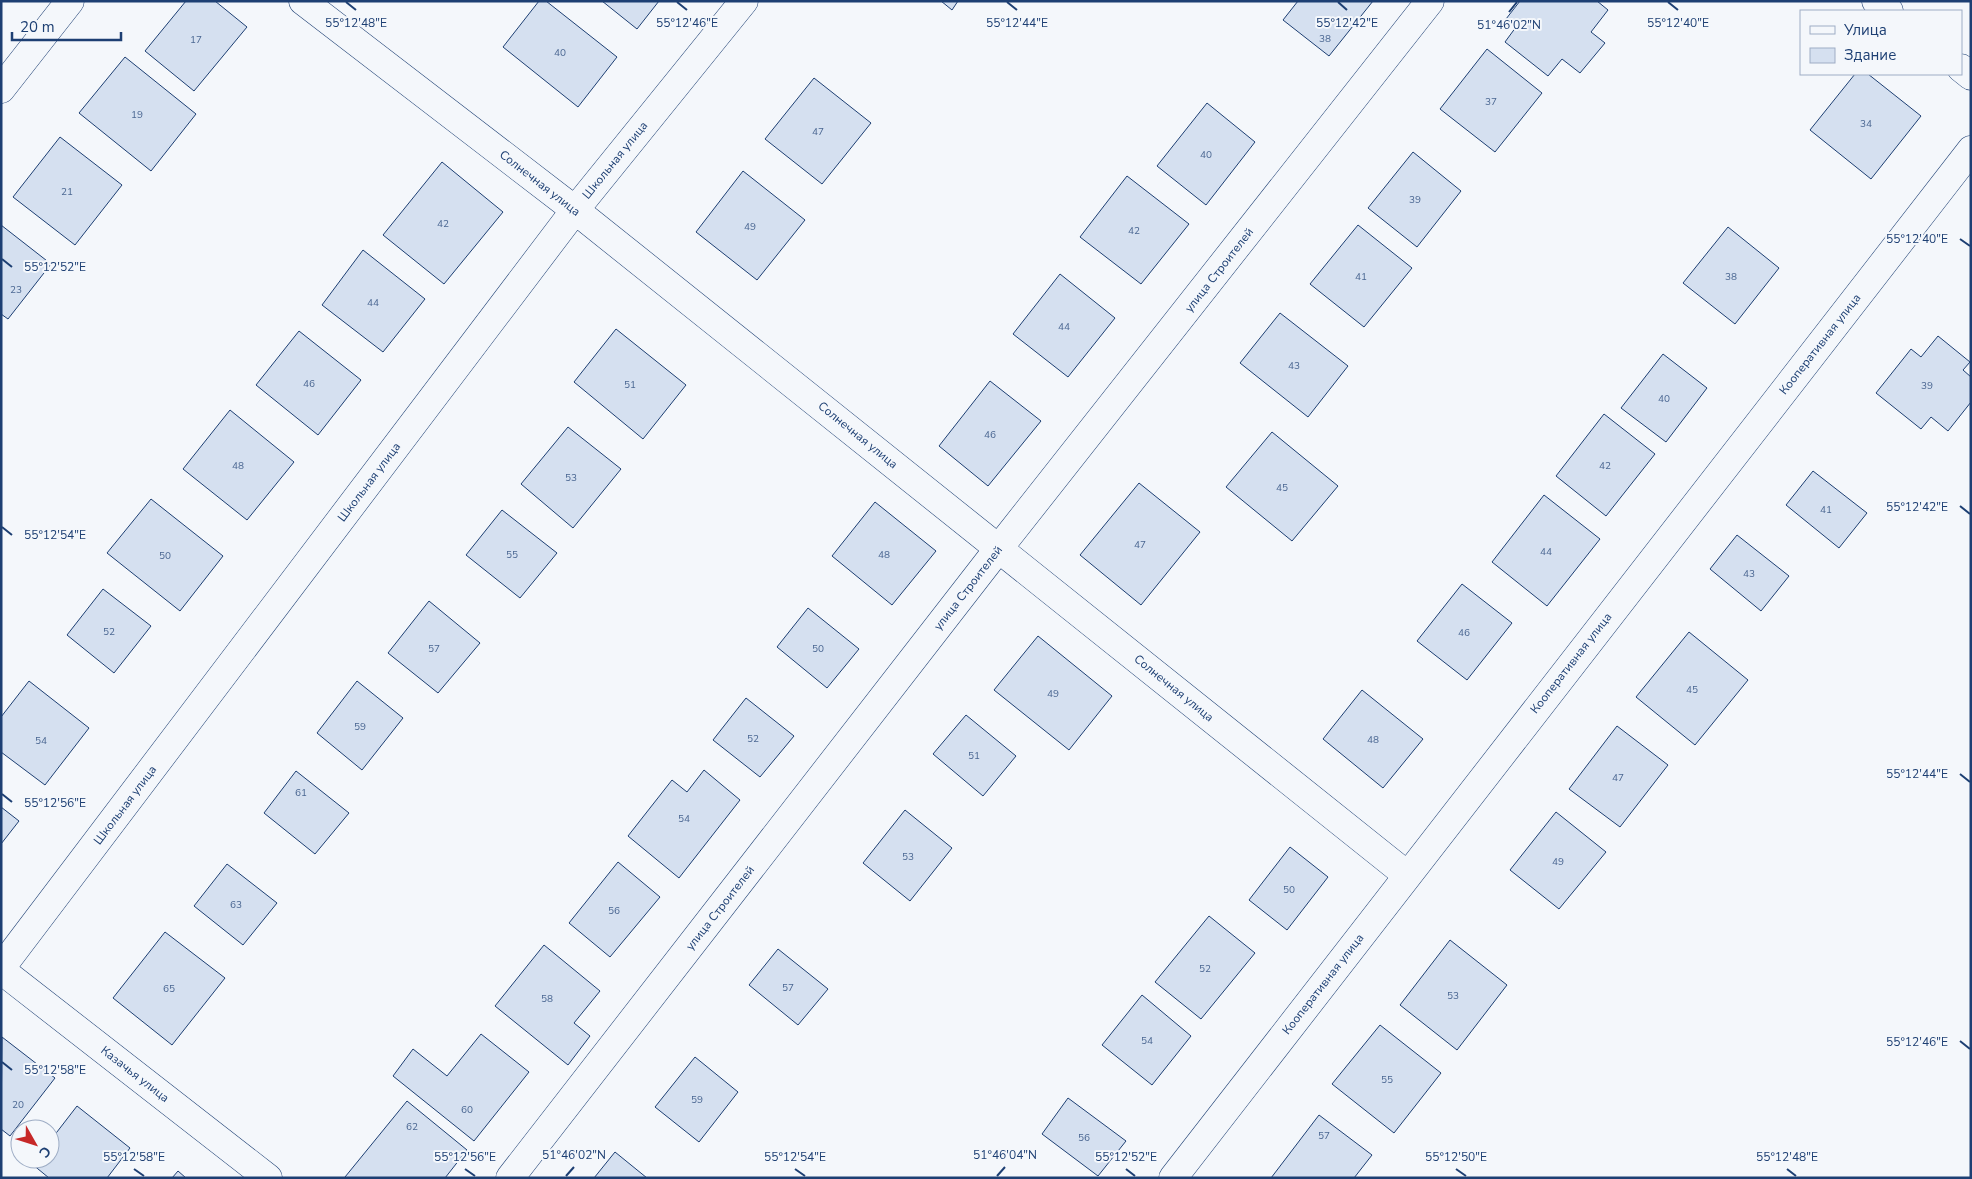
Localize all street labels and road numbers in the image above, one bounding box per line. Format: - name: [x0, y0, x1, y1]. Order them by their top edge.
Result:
- street label: Школьная улица: [579, 118, 651, 202]
- street label: Солнечная улица: [496, 146, 584, 220]
- street label: улица Строителей: [1181, 224, 1257, 316]
- street label: Кооперативная улица: [1776, 290, 1864, 398]
- street label: Солнечная улица: [815, 398, 901, 472]
- street label: Школьная улица: [334, 439, 404, 525]
- street label: улица Строителей: [930, 542, 1006, 634]
- street label: Кооперативная улица: [1527, 609, 1615, 717]
- street label: Солнечная улица: [1131, 651, 1217, 725]
- street label: Школьная улица: [90, 762, 160, 848]
- street label: улица Строителей: [682, 862, 758, 954]
- street label: Кооперативная улица: [1279, 930, 1367, 1038]
- street label: Казачья улица: [97, 1042, 173, 1106]

